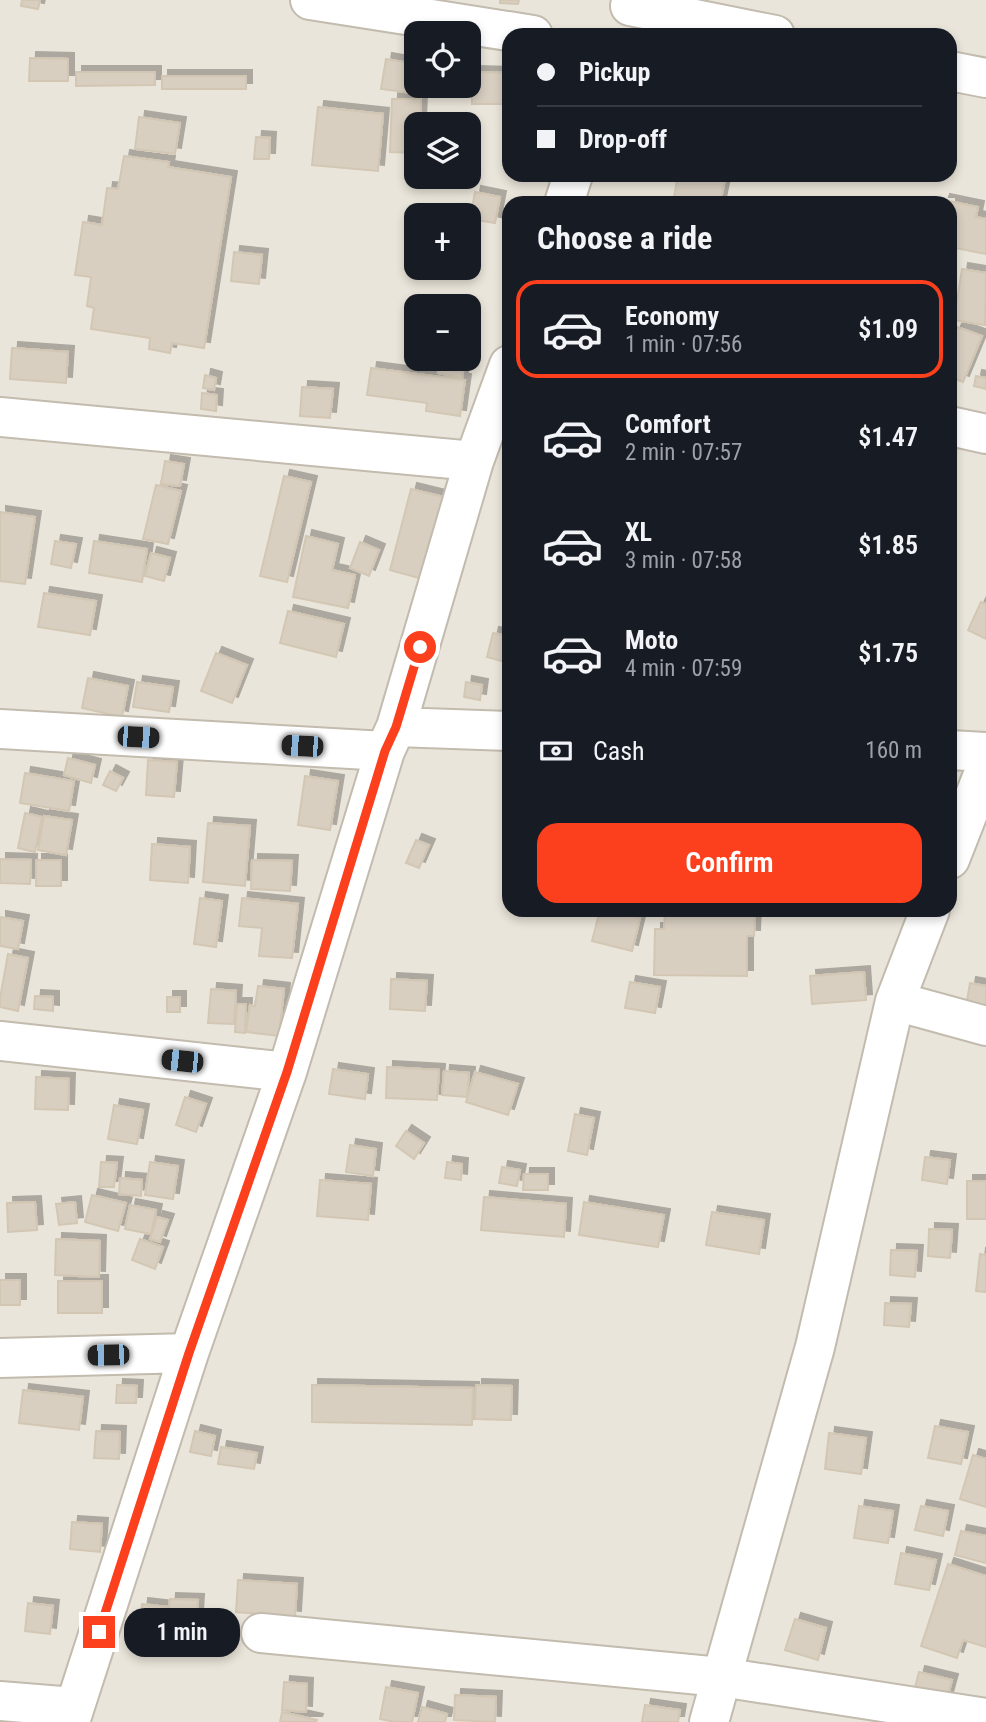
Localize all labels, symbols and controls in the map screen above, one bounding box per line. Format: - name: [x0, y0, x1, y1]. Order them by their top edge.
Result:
- map controls: [404, 21, 481, 371]
- button: locate: [404, 21, 481, 98]
- text: Pickup: [579, 57, 650, 87]
- button: layers: [404, 112, 481, 189]
- text: Drop-off: [579, 124, 667, 154]
- button: +: [404, 203, 481, 280]
- text: Choose a ride: [537, 219, 712, 257]
- button: −: [404, 294, 481, 371]
- icon: car: [541, 298, 604, 361]
- text: Economy: [625, 301, 719, 331]
- text: $1.09: [858, 314, 918, 344]
- text: 1 min · 07:56: [625, 331, 742, 358]
- icon: car: [541, 406, 604, 469]
- text: Comfort: [625, 409, 711, 439]
- text: $1.47: [858, 422, 918, 452]
- text: 2 min · 07:57: [625, 439, 742, 466]
- icon: car: [541, 514, 604, 577]
- text: XL: [625, 517, 652, 547]
- text: $1.85: [858, 530, 918, 560]
- text: 3 min · 07:58: [625, 547, 742, 574]
- icon: car: [541, 622, 604, 685]
- text: Moto: [625, 625, 678, 655]
- route start: [404, 631, 436, 663]
- text: $1.75: [858, 638, 918, 668]
- text: 4 min · 07:59: [625, 655, 742, 682]
- car: [117, 725, 160, 749]
- icon: cash: [537, 732, 575, 770]
- car: [281, 734, 324, 758]
- text: Cash: [593, 736, 645, 766]
- text: 160 m: [865, 737, 922, 764]
- button: Confirm: [537, 823, 922, 903]
- car: [161, 1048, 204, 1074]
- car: [87, 1344, 130, 1366]
- callout: 1 min: [124, 1608, 239, 1656]
- route end: [83, 1616, 115, 1648]
- text: 1 min: [157, 1619, 207, 1646]

